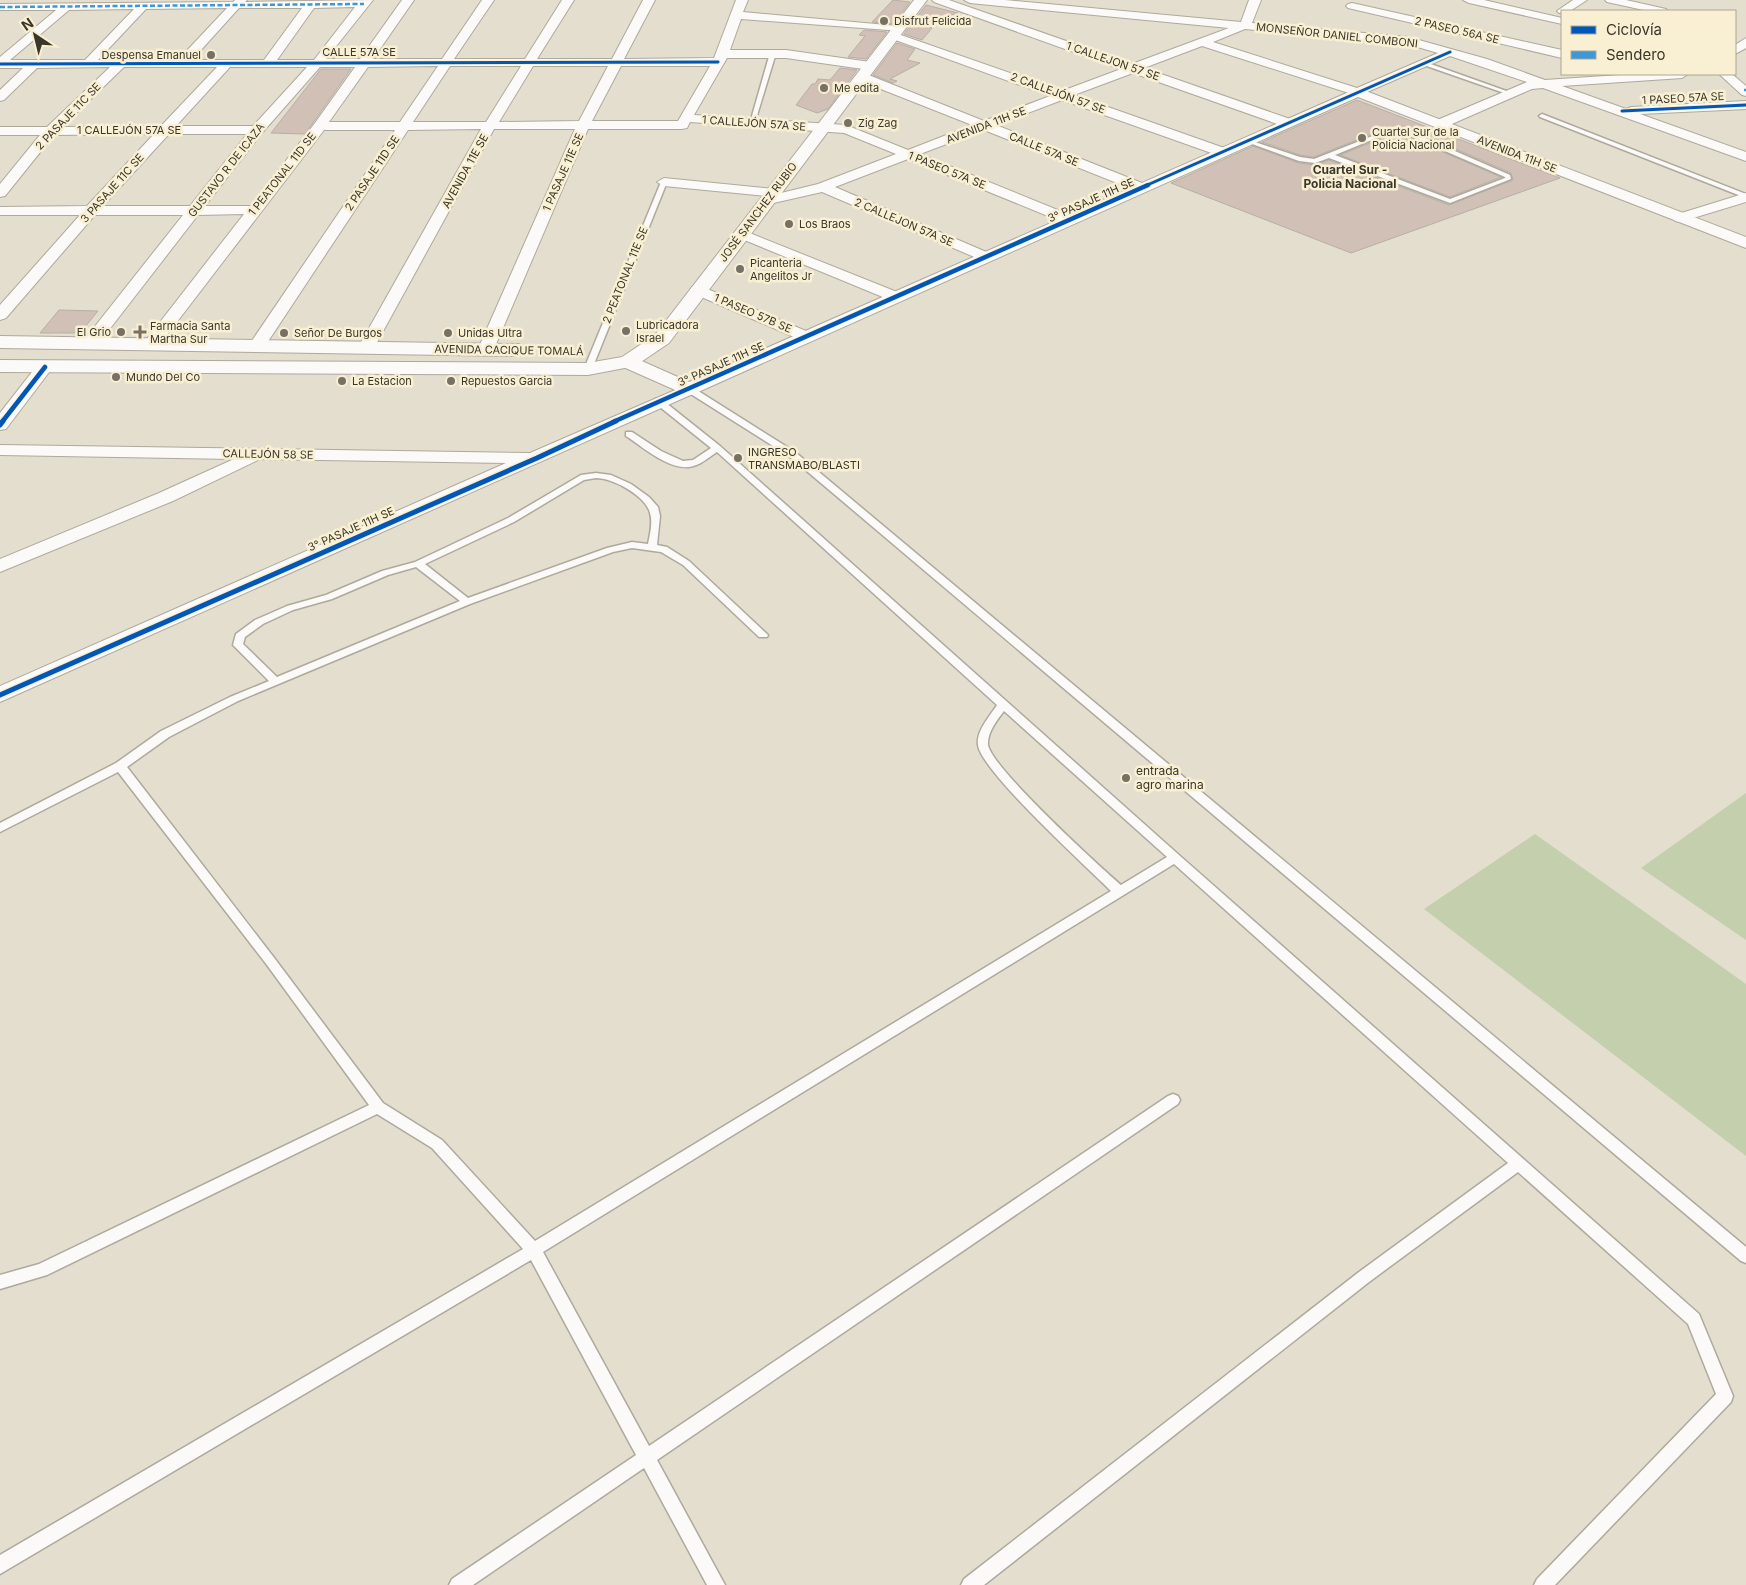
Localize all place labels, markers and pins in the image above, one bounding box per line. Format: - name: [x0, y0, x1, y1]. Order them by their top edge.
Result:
- place label: Disfrut Felicida: [894, 14, 971, 28]
- marker: Disfrut Felicida: [878, 15, 890, 27]
- place label: Despensa Emanuel: [102, 48, 201, 62]
- marker: Despensa Emanuel: [205, 49, 217, 61]
- place label: Me edita: [834, 81, 879, 95]
- marker: Me edita: [818, 82, 830, 94]
- place label: Zig Zag: [858, 116, 897, 130]
- marker: Zig Zag: [842, 117, 854, 129]
- place label: Cuartel Sur de la Policia Nacional: [1372, 125, 1459, 152]
- marker: Cuartel Sur de la Policia Nacional: [1356, 132, 1368, 144]
- place label: Los Braos: [799, 217, 851, 231]
- marker: Los Braos: [783, 218, 795, 230]
- place label: Picanteria Angelitos Jr: [750, 256, 812, 283]
- marker: Picanteria Angelitos Jr: [734, 263, 746, 275]
- place label: Lubricadora Israel: [636, 318, 699, 345]
- place label: Farmacia Santa Martha Sur: [150, 319, 230, 346]
- place label: El Grio: [77, 325, 111, 339]
- marker: Lubricadora Israel: [620, 325, 632, 337]
- marker: El Grio: [115, 326, 127, 338]
- marker: Farmacia Santa Martha Sur: [134, 326, 146, 338]
- place label: Señor De Burgos: [294, 326, 382, 340]
- place label: Unidas Ultra: [458, 326, 522, 340]
- marker: Señor De Burgos: [278, 327, 290, 339]
- marker: Unidas Ultra: [442, 327, 454, 339]
- place label: Mundo Del Co: [126, 370, 201, 384]
- marker: Mundo Del Co: [110, 371, 122, 383]
- place label: La Estacion: [352, 374, 412, 388]
- place label: Repuestos Garcia: [461, 374, 552, 388]
- marker: La Estacion: [336, 375, 348, 387]
- marker: Repuestos Garcia: [445, 375, 457, 387]
- place label: INGRESO TRANSMABO/BLASTI: [748, 445, 860, 472]
- marker: INGRESO TRANSMABO/BLASTI: [732, 452, 744, 464]
- place label: entrada agro marina: [1136, 763, 1204, 792]
- marker: entrada agro marina: [1120, 772, 1132, 784]

